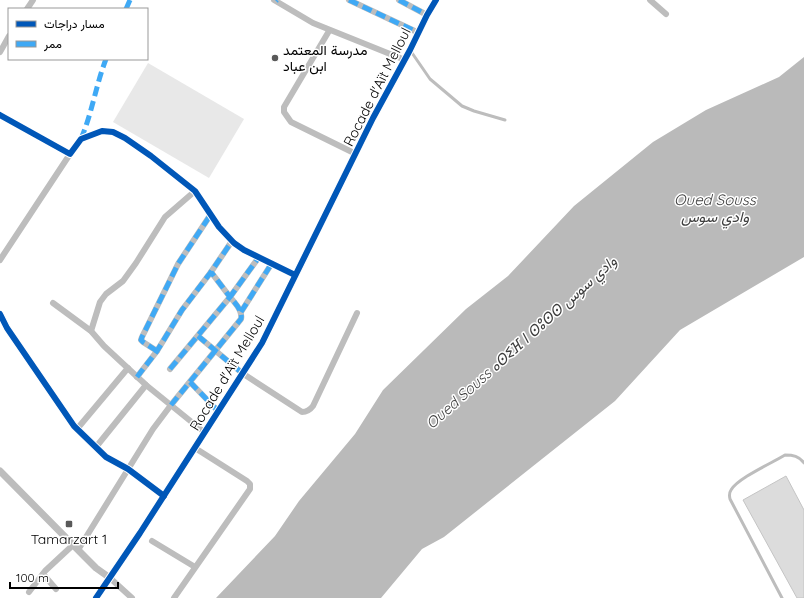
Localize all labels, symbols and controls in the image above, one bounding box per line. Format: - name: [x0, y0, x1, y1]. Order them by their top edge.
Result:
- legend: [8, 8, 148, 60]
- text: مسار دراجات: [44, 16, 105, 32]
- street label: Rocade d'Aït Melloul: [339, 25, 415, 149]
- text: ممر: [43, 36, 62, 52]
- place label: مدرسة المعتمد ابن عباد: [283, 41, 368, 75]
- marker: مدرسة المعتمد ابن عباد: [270, 53, 280, 63]
- water label: Oued Souss وادي سوس: [674, 190, 757, 229]
- water label: Oued Souss ⴰⵙⵉⴼ ⵏ ⵙⵓⵙⵙ وادي سوس: [422, 251, 623, 435]
- street label: Rocade d'Aït Melloul: [186, 312, 268, 434]
- marker: Tamarzart 1: [64, 519, 74, 529]
- place label: Tamarzart 1: [31, 530, 107, 548]
- scale bar: [10, 564, 118, 590]
- text: 100 m: [16, 570, 49, 585]

